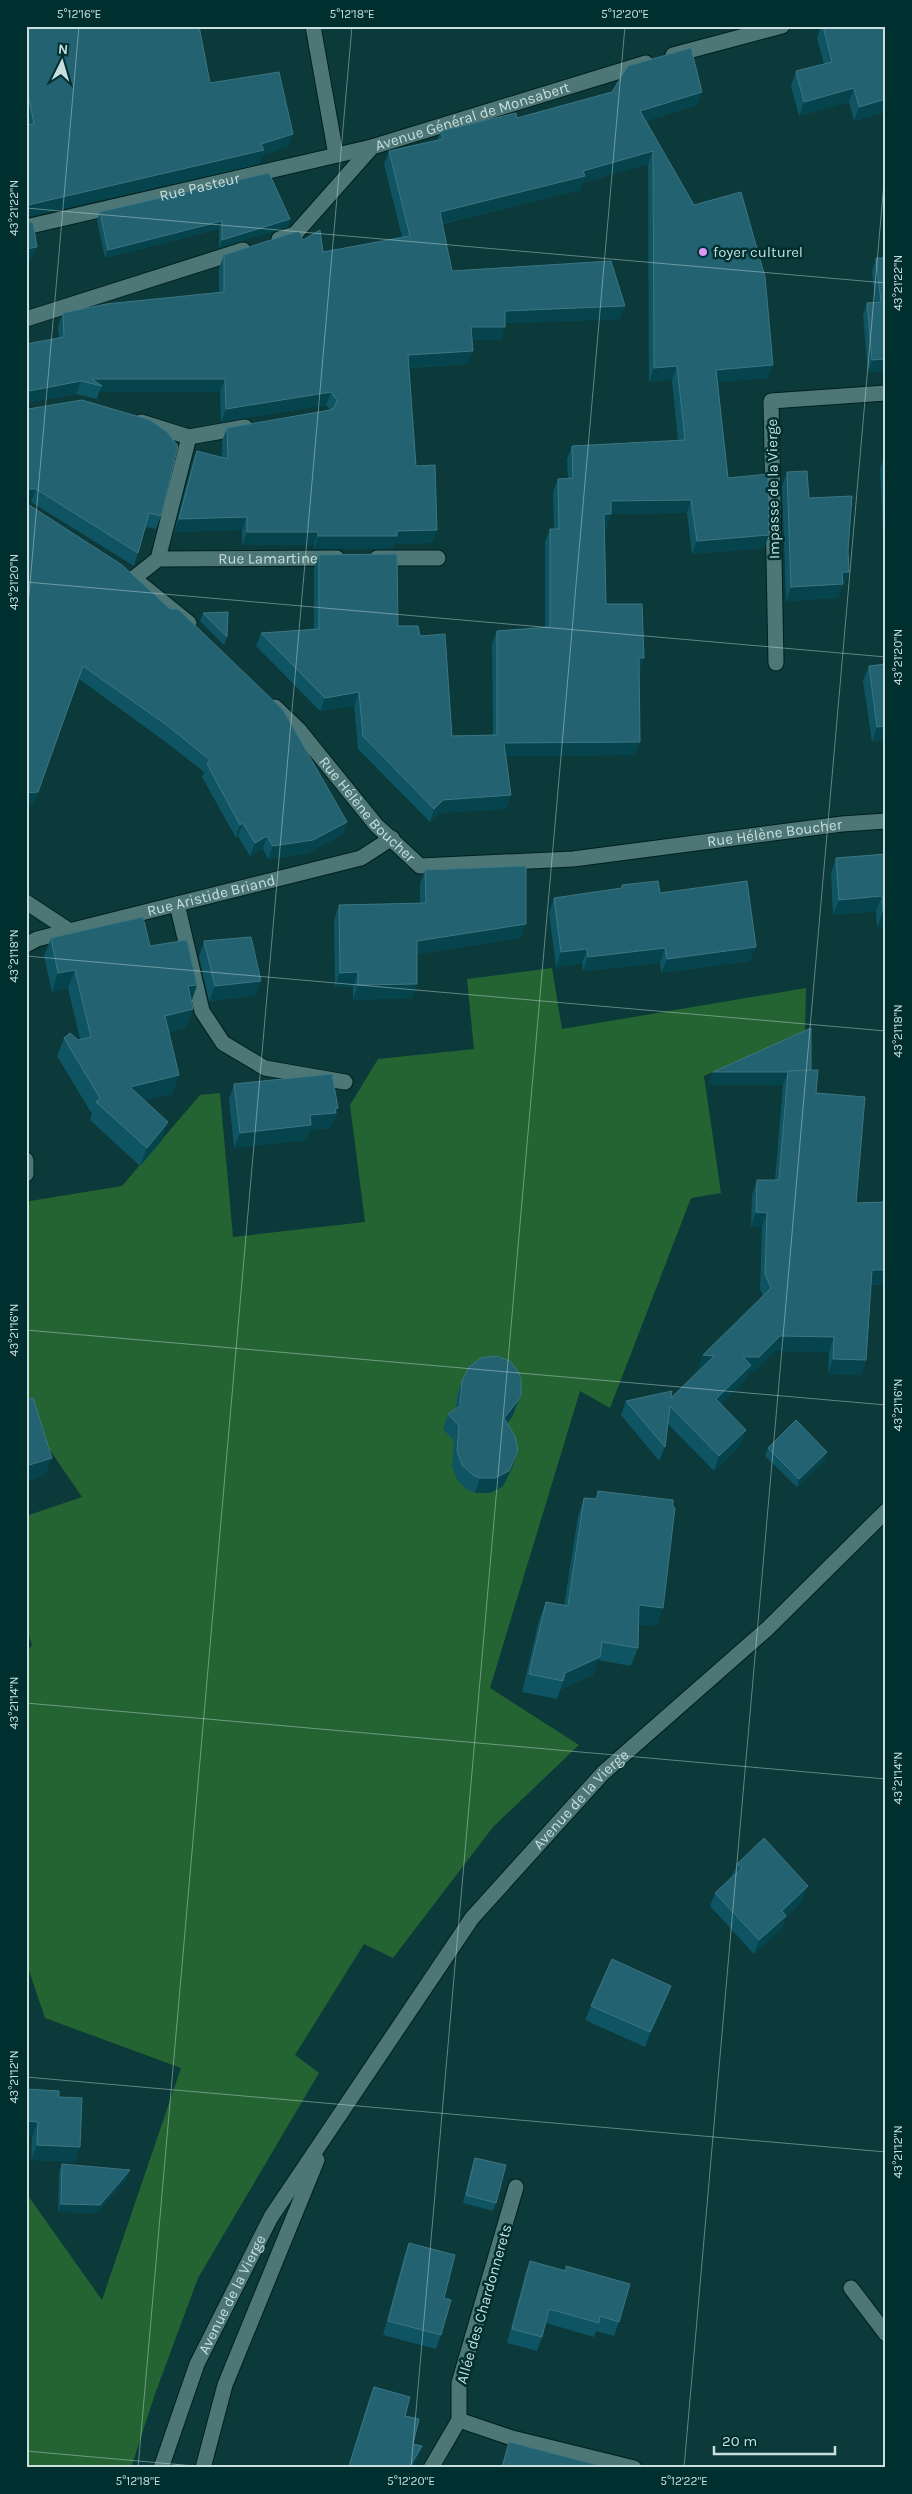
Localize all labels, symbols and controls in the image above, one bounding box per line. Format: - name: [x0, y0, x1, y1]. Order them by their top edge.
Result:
- text: 5°12'16"E: [57, 7, 101, 21]
- text: 5°12'18"E: [329, 7, 375, 21]
- text: 5°12'20"E: [601, 7, 649, 21]
- north arrow: [38, 38, 88, 88]
- text: N: [57, 41, 69, 58]
- street label: Avenue Général de Monsabert: [373, 78, 572, 154]
- street label: Rue Pasteur: [158, 169, 242, 205]
- text: 43°21'22"N: [7, 180, 21, 236]
- place label: foyer culturel: [713, 243, 803, 261]
- marker: foyer culturel: [697, 246, 709, 258]
- text: 43°21'22"N: [891, 255, 905, 311]
- street label: Impasse de la Vierge: [763, 419, 783, 559]
- street label: Rue Lamartine: [218, 549, 318, 568]
- text: 43°21'20"N: [7, 554, 21, 610]
- text: 43°21'20"N: [891, 629, 905, 685]
- street label: Rue Hélène Boucher: [315, 753, 420, 866]
- street label: Rue Hélène Boucher: [706, 815, 844, 850]
- street label: Rue Aristide Briand: [145, 871, 277, 920]
- text: 43°21'18"N: [7, 929, 21, 983]
- text: 43°21'18"N: [891, 1004, 905, 1058]
- text: 43°21'16"N: [7, 1303, 21, 1357]
- text: 43°21'16"N: [891, 1378, 905, 1432]
- text: 43°21'14"N: [7, 1677, 21, 1729]
- street label: Avenue de la Vierge: [529, 1746, 632, 1853]
- text: 43°21'14"N: [891, 1752, 905, 1804]
- text: 43°21'12"N: [7, 2050, 21, 2104]
- text: 43°21'12"N: [891, 2125, 905, 2179]
- street label: Allée des Chardonnerets: [453, 2222, 515, 2386]
- street label: Avenue de la Vierge: [195, 2232, 270, 2357]
- scale bar: [714, 2424, 836, 2456]
- text: 20 m: [722, 2432, 757, 2450]
- text: 5°12'18"E: [115, 2474, 161, 2488]
- text: 5°12'20"E: [387, 2474, 435, 2488]
- text: 5°12'22"E: [660, 2474, 708, 2488]

